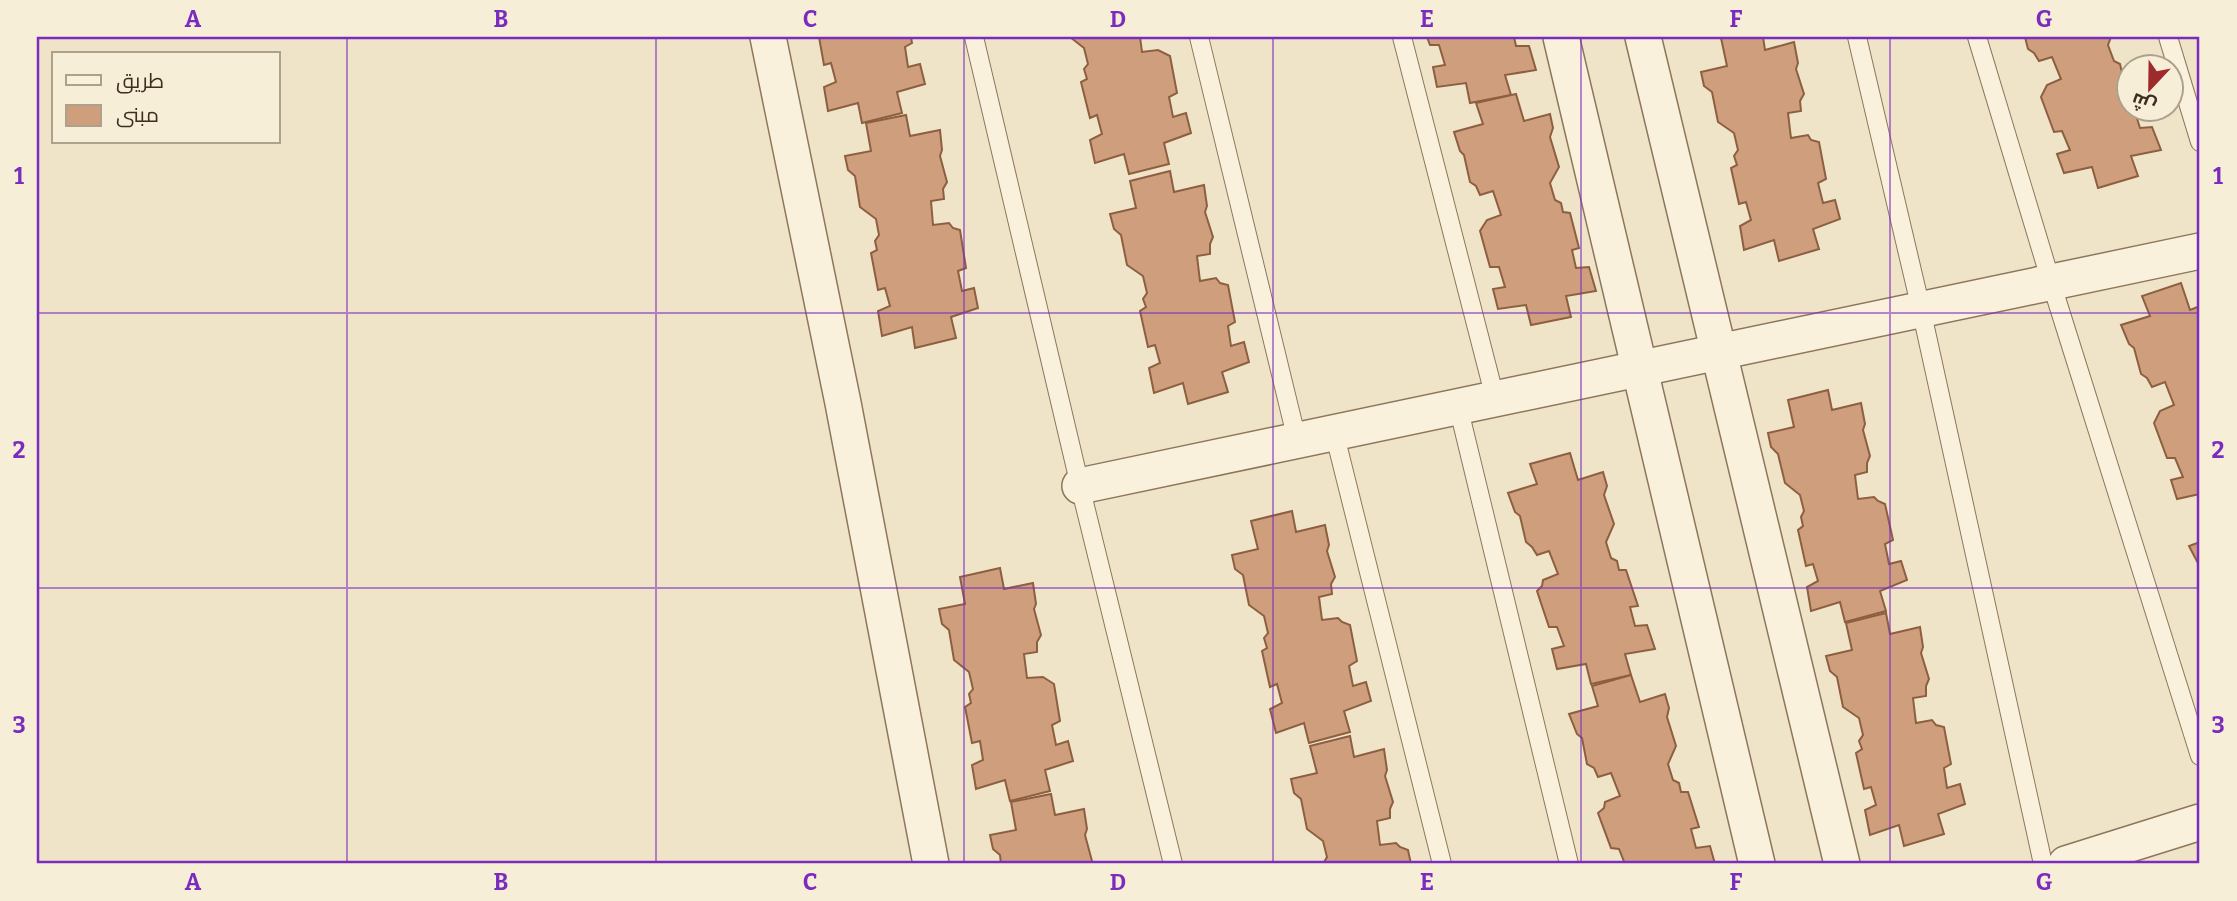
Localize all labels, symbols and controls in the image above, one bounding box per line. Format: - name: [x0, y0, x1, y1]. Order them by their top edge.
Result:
- text: A: [185, 5, 202, 33]
- text: B: [494, 5, 508, 33]
- text: C: [803, 5, 817, 33]
- text: D: [1110, 5, 1126, 33]
- text: E: [1420, 5, 1434, 33]
- text: F: [1730, 5, 1743, 33]
- text: G: [2036, 5, 2053, 33]
- legend: [52, 52, 280, 144]
- north arrow: [2114, 52, 2184, 122]
- text: طريق: [116, 68, 164, 94]
- text: ش: [2128, 88, 2159, 119]
- text: مبنى: [116, 102, 159, 128]
- text: 1: [14, 162, 24, 190]
- text: 1: [2213, 162, 2223, 190]
- text: 2: [13, 436, 26, 464]
- text: 2: [2212, 436, 2225, 464]
- text: 3: [12, 711, 26, 739]
- text: 3: [2211, 711, 2225, 739]
- text: A: [185, 868, 202, 896]
- text: B: [494, 868, 508, 896]
- text: C: [803, 868, 817, 896]
- text: D: [1110, 868, 1126, 896]
- text: E: [1420, 868, 1434, 896]
- text: F: [1730, 868, 1743, 896]
- text: G: [2036, 868, 2053, 896]

